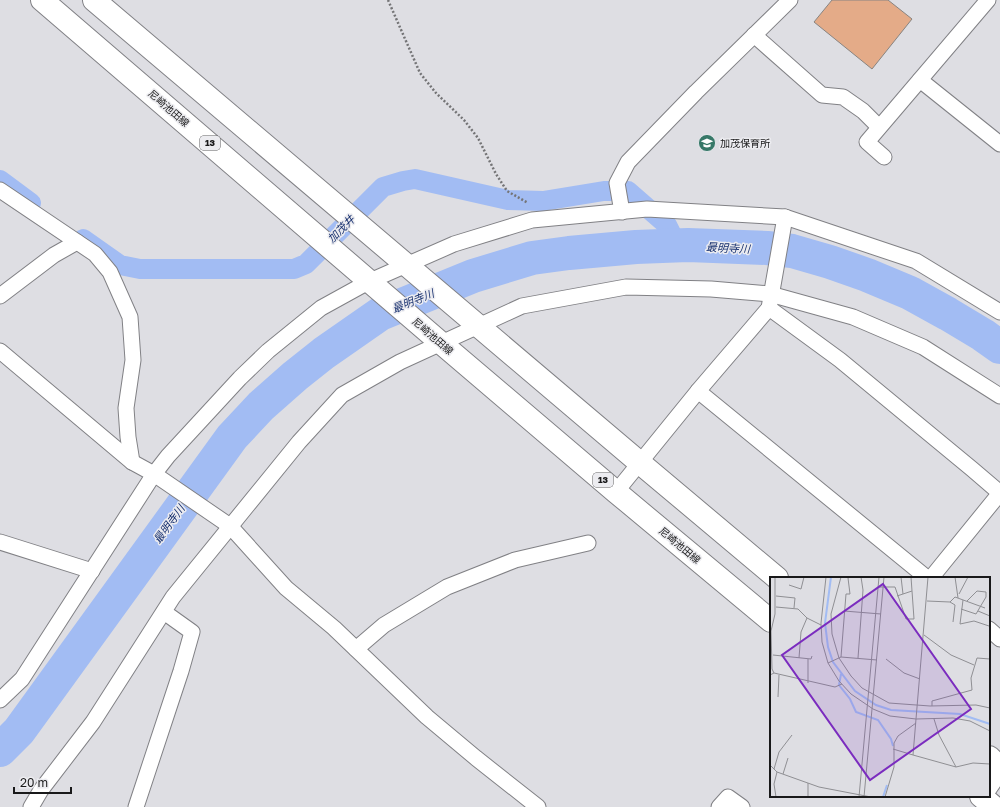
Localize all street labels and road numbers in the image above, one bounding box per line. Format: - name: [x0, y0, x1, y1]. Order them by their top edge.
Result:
- street label: 尼崎池田線: [146, 87, 192, 129]
- road number: 13: [200, 136, 220, 150]
- street label: 尼崎池田線: [410, 315, 456, 357]
- road number: 13: [593, 473, 613, 487]
- street label: 尼崎池田線: [657, 524, 703, 566]

